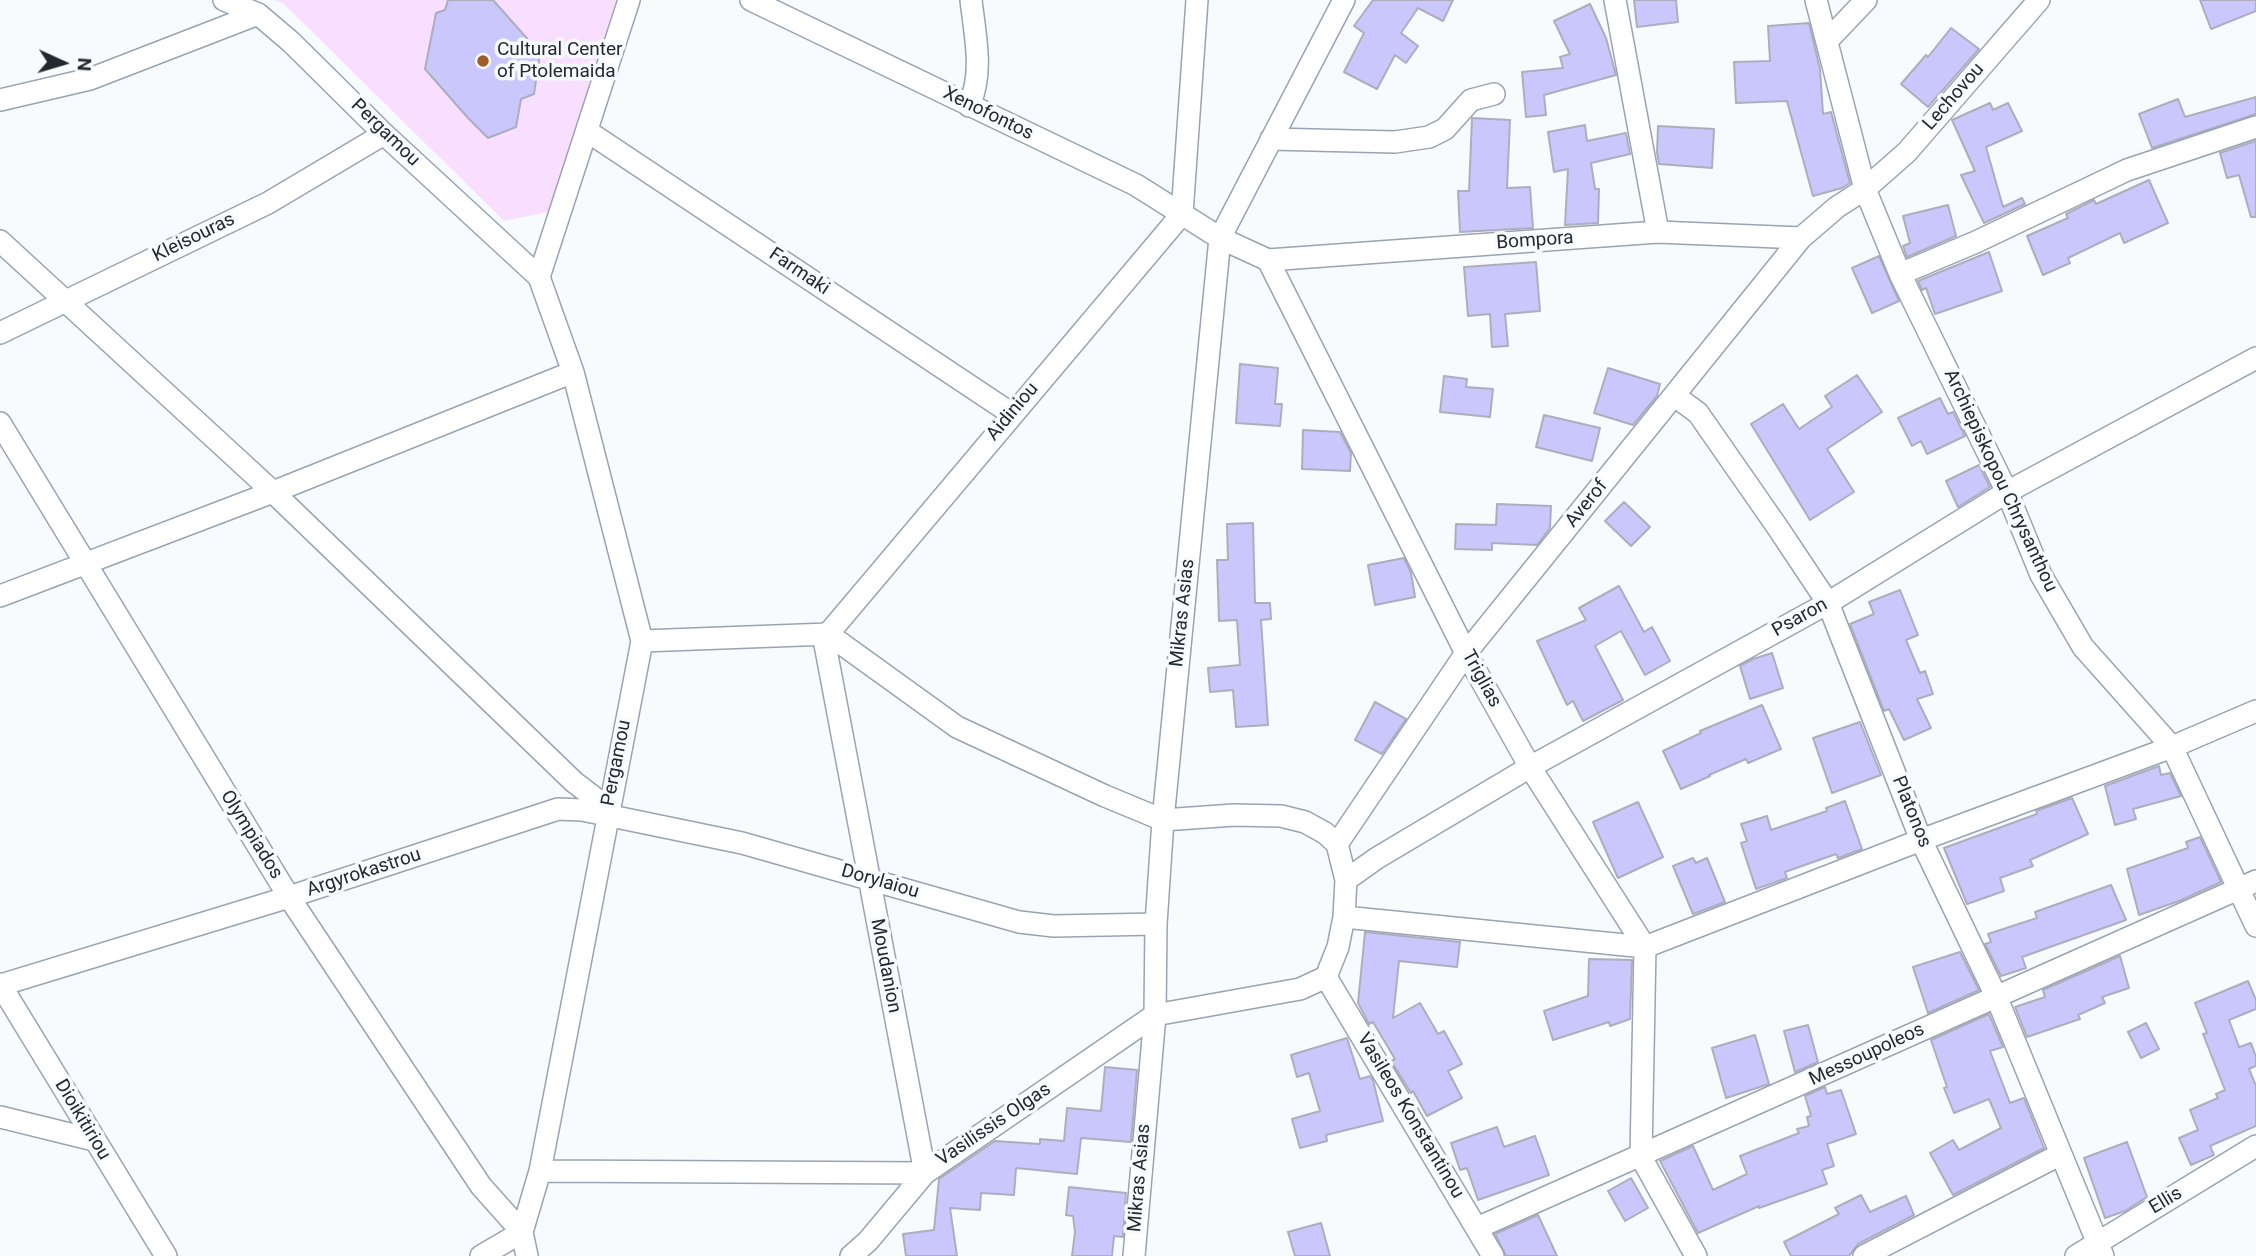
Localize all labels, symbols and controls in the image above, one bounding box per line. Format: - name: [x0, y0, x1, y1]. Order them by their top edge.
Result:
- north arrow: [28, 28, 98, 98]
- place label: Cultural Center of Ptolemaida: [497, 39, 623, 83]
- marker: Cultural Center of Ptolemaida: [475, 53, 491, 69]
- text: N: [73, 57, 96, 72]
- street label: Lechovou: [1919, 59, 1989, 135]
- street label: Xenofontos: [939, 82, 1037, 146]
- street label: Pergamou: [346, 95, 424, 171]
- street label: Kleisouras: [149, 208, 239, 268]
- street label: Bompora: [1496, 227, 1574, 255]
- street label: Farmaki: [764, 243, 834, 301]
- street label: Archiepiskopou Chrysanthou: [1938, 366, 2062, 596]
- street label: Aidiniou: [982, 378, 1044, 446]
- street label: Averof: [1561, 476, 1613, 532]
- street label: Mikras Asias: [1166, 558, 1200, 668]
- street label: Psaron: [1768, 594, 1832, 642]
- street label: Triglias: [1456, 646, 1506, 712]
- street label: Pergamou: [597, 718, 637, 808]
- street label: Platonos: [1886, 773, 1936, 851]
- street label: Olympiados: [215, 786, 287, 884]
- street label: Argyrokastrou: [304, 844, 424, 902]
- street label: Dorylaiou: [839, 860, 921, 904]
- street label: Moudanion: [865, 917, 905, 1015]
- street label: Messoupoleos: [1806, 1018, 1928, 1092]
- street label: Vasileos Konstantinou: [1352, 1029, 1468, 1203]
- street label: Dioikitiriou: [49, 1076, 115, 1164]
- street label: Vasilissis Olgas: [933, 1078, 1055, 1172]
- street label: Mikras Asias: [1124, 1123, 1156, 1233]
- street label: Ellis: [2145, 1182, 2187, 1220]

